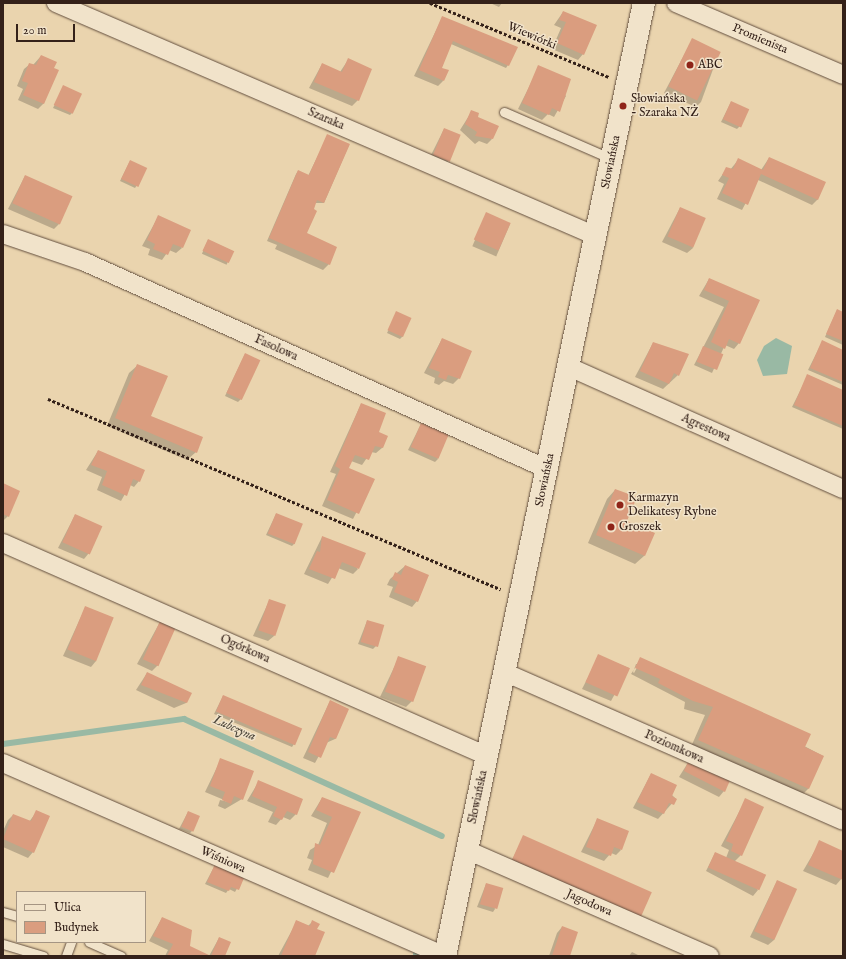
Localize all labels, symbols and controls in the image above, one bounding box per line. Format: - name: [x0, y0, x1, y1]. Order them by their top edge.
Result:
- scale bar: [18, 16, 77, 42]
- street label: Wiewiórki: [505, 19, 559, 53]
- street label: Promienista: [730, 21, 790, 57]
- text: 20 m: [23, 23, 46, 38]
- place label: ABC: [698, 58, 723, 72]
- marker: ABC: [685, 60, 695, 70]
- place label: Słowiańska - Szaraka NŻ: [631, 92, 699, 120]
- marker: Słowiańska - Szaraka NŻ: [618, 101, 628, 111]
- street label: Szaraka: [306, 105, 346, 133]
- street label: Słowiańska: [598, 134, 624, 190]
- street label: Fasolowa: [252, 332, 300, 364]
- street label: Agrestowa: [679, 411, 733, 445]
- street label: Słowiańska: [532, 452, 558, 508]
- place label: Karmazyn Delikatesy Rybne: [628, 491, 716, 519]
- marker: Karmazyn Delikatesy Rybne: [615, 500, 625, 510]
- place label: Groszek: [619, 520, 661, 534]
- marker: Groszek: [606, 522, 616, 532]
- street label: Ogórkowa: [218, 632, 272, 666]
- water label: Lubczyna: [210, 713, 258, 745]
- street label: Poziomkowa: [642, 728, 706, 766]
- street label: Słowiańska: [465, 769, 491, 825]
- street label: Wiśniowa: [198, 844, 248, 876]
- street label: Jagodowa: [564, 887, 614, 919]
- legend: [16, 891, 146, 943]
- text: Ulica: [54, 900, 81, 915]
- text: Budynek: [54, 920, 99, 935]

